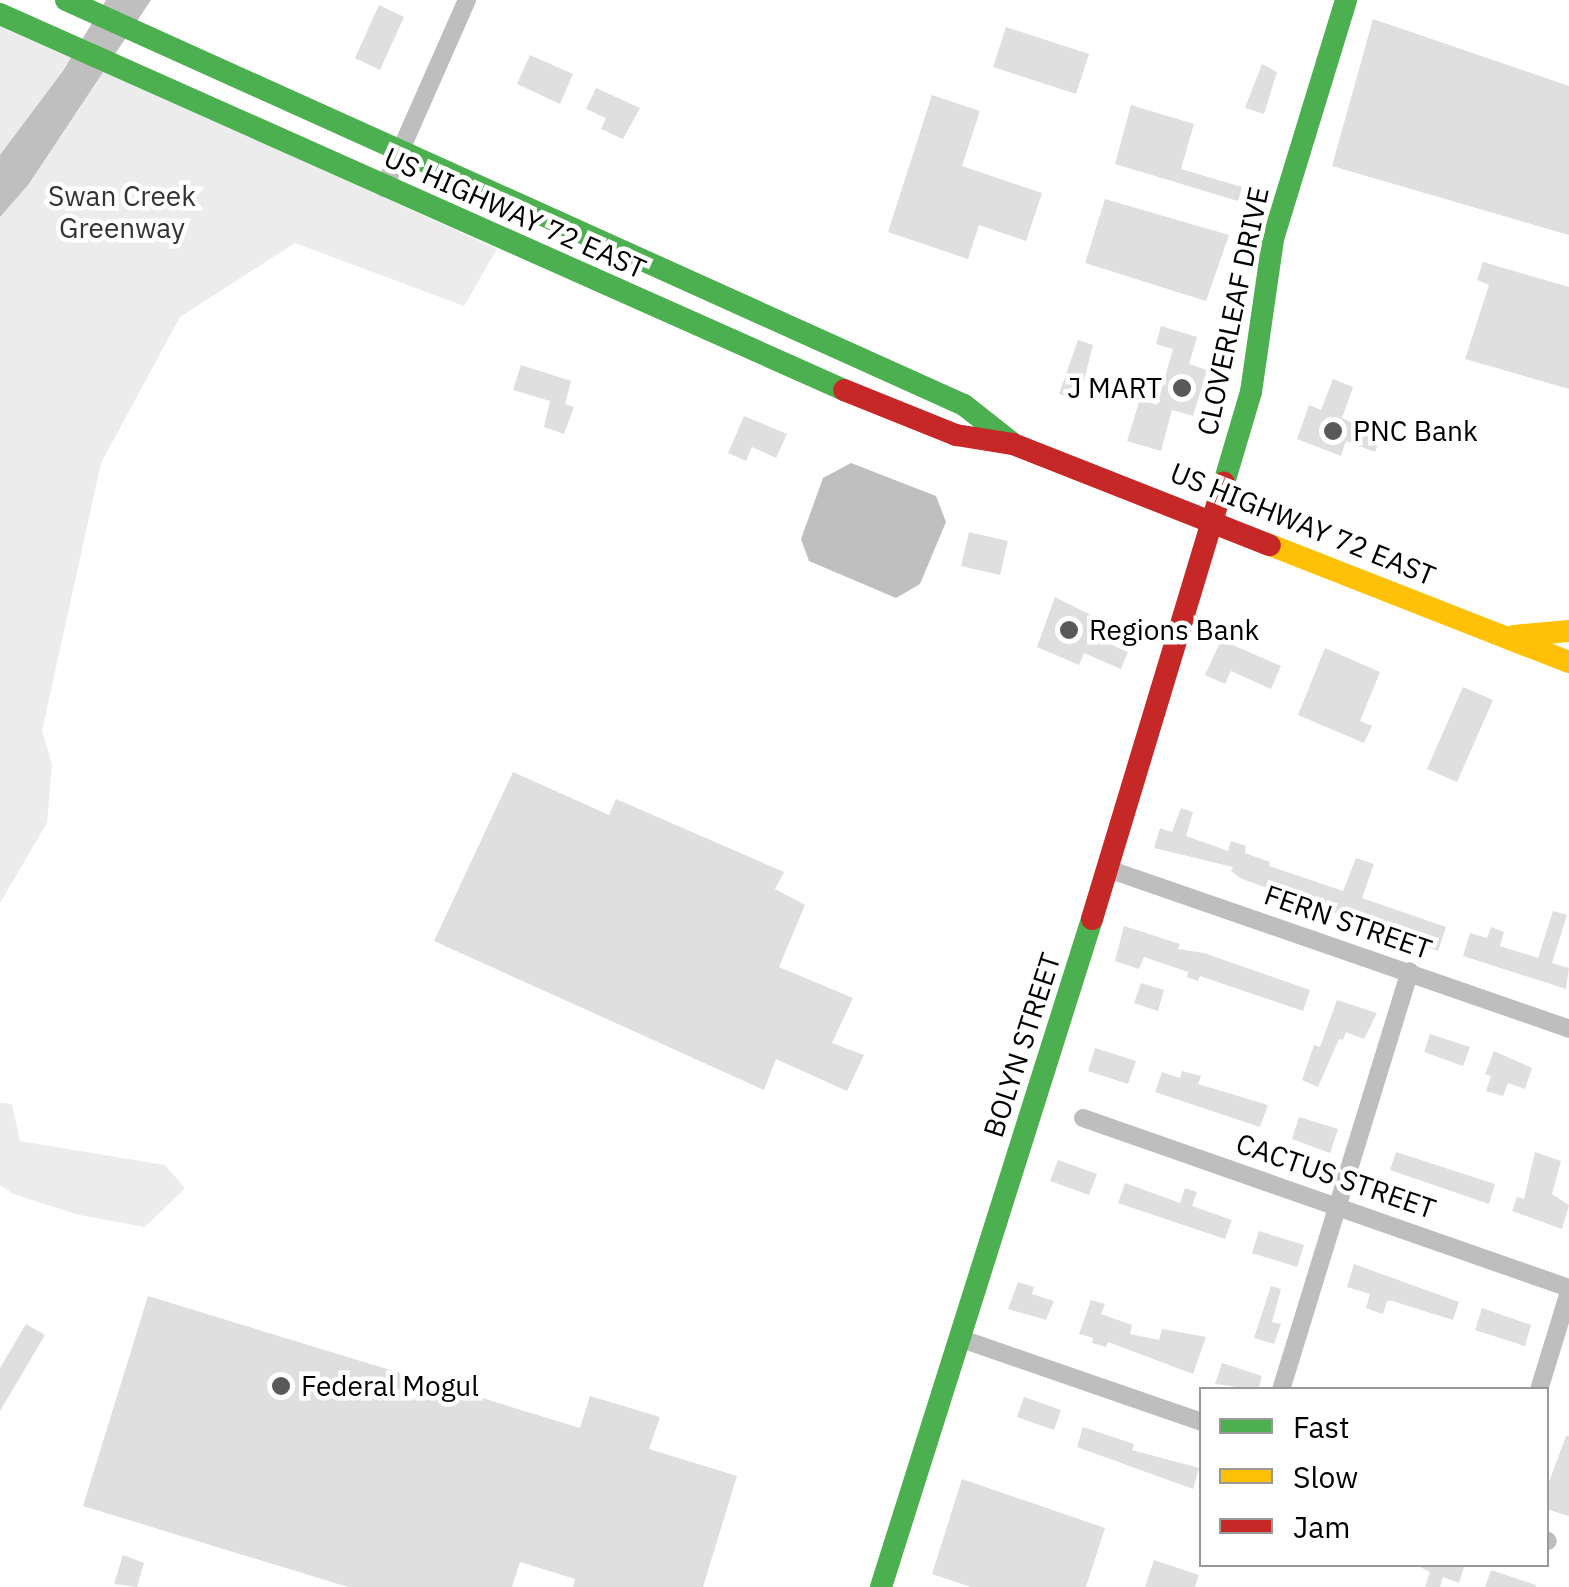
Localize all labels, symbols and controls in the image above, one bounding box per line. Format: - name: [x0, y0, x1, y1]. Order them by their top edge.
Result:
- street label: US HIGHWAY 72 EAST: [379, 140, 651, 286]
- park label: Swan Creek Greenway: [48, 179, 196, 245]
- street label: CLOVERLEAF DRIVE: [1190, 184, 1276, 438]
- place label: J MART: [1067, 371, 1162, 405]
- marker: J MART: [1171, 377, 1193, 399]
- place label: PNC Bank: [1353, 414, 1478, 448]
- marker: PNC Bank: [1322, 420, 1344, 442]
- street label: US HIGHWAY 72 EAST: [1166, 455, 1440, 593]
- place label: Regions Bank: [1089, 613, 1259, 647]
- marker: Regions Bank: [1058, 619, 1080, 641]
- street label: FERN STREET: [1260, 878, 1436, 966]
- street label: BOLYN STREET: [976, 949, 1068, 1141]
- street label: CACTUS STREET: [1232, 1126, 1440, 1226]
- place label: Federal Mogul: [301, 1369, 479, 1403]
- marker: Federal Mogul: [270, 1375, 292, 1397]
- legend: [1199, 1387, 1549, 1567]
- text: Fast: [1293, 1407, 1350, 1446]
- text: Slow: [1293, 1457, 1358, 1496]
- text: Jam: [1293, 1507, 1351, 1546]

